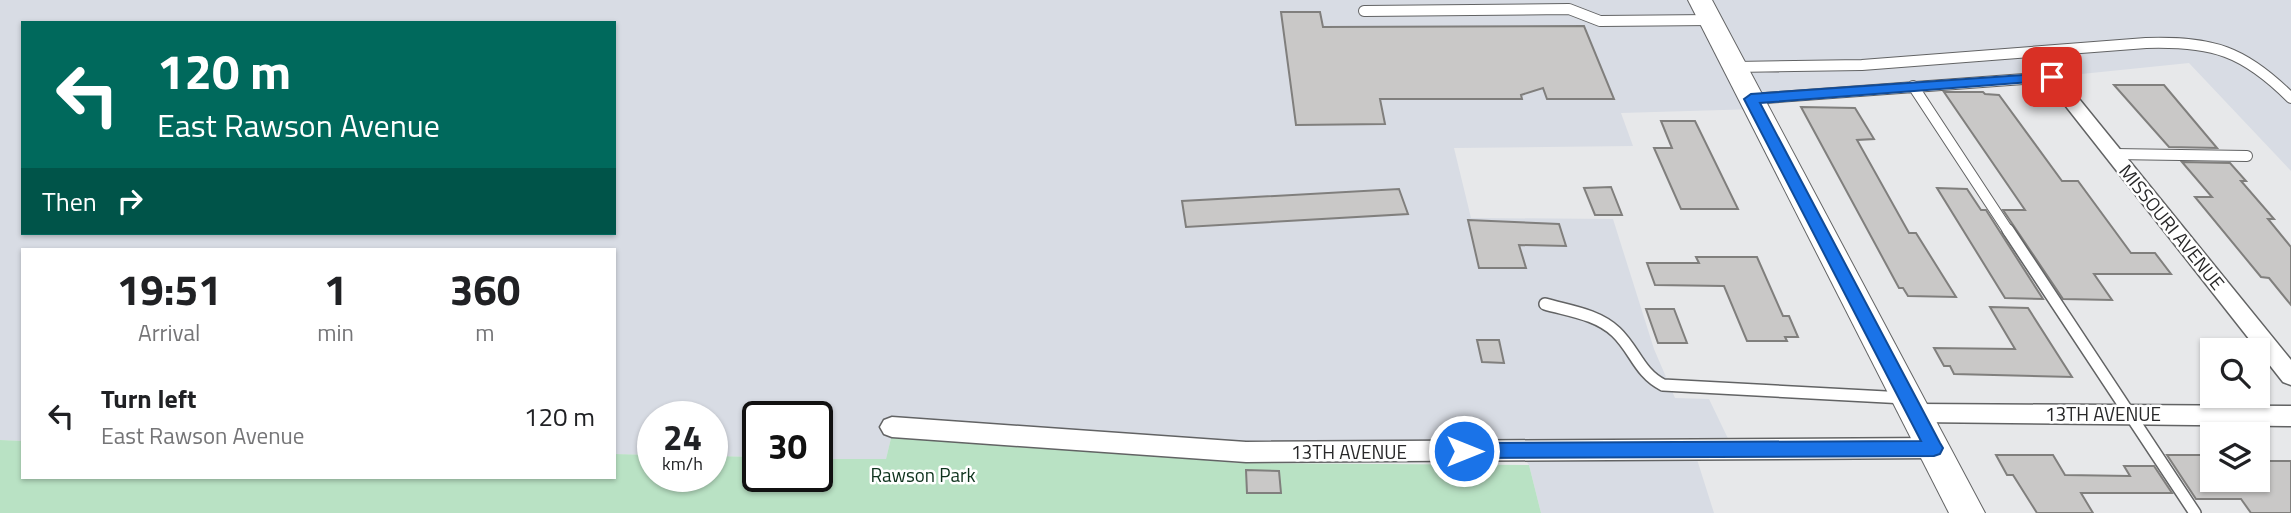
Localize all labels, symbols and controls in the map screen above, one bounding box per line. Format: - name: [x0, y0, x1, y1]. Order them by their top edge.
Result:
- text: 120 m: [157, 33, 291, 108]
- pin: [2022, 47, 2082, 107]
- icon: left: [42, 49, 133, 140]
- icon: arrive: [2033, 58, 2071, 96]
- text: East Rawson Avenue: [157, 101, 440, 149]
- street label: MISSOURI AVENUE: [2113, 158, 2232, 296]
- text: Then: [42, 182, 97, 221]
- icon: right: [111, 182, 149, 220]
- text: 19:51: [117, 257, 222, 321]
- text: 1: [324, 257, 347, 321]
- text: 360: [450, 257, 520, 321]
- text: Arrival: [138, 315, 200, 350]
- text: min: [317, 315, 354, 350]
- text: m: [475, 315, 495, 350]
- map controls: [2200, 338, 2270, 492]
- button: search: [2200, 338, 2270, 408]
- text: Turn left: [101, 379, 196, 418]
- icon: left: [42, 397, 80, 435]
- text: 120 m: [524, 397, 595, 436]
- street label: 13TH AVENUE: [2045, 399, 2161, 428]
- speed limit sign: 30: [742, 401, 833, 492]
- text: 24: [663, 410, 702, 464]
- position arrow: [1427, 414, 1501, 488]
- text: East Rawson Avenue: [101, 418, 304, 453]
- button: layers: [2200, 422, 2270, 492]
- street label: 13TH AVENUE: [1291, 437, 1407, 466]
- text: km/h: [662, 450, 703, 477]
- park label: Rawson Park: [870, 460, 976, 489]

